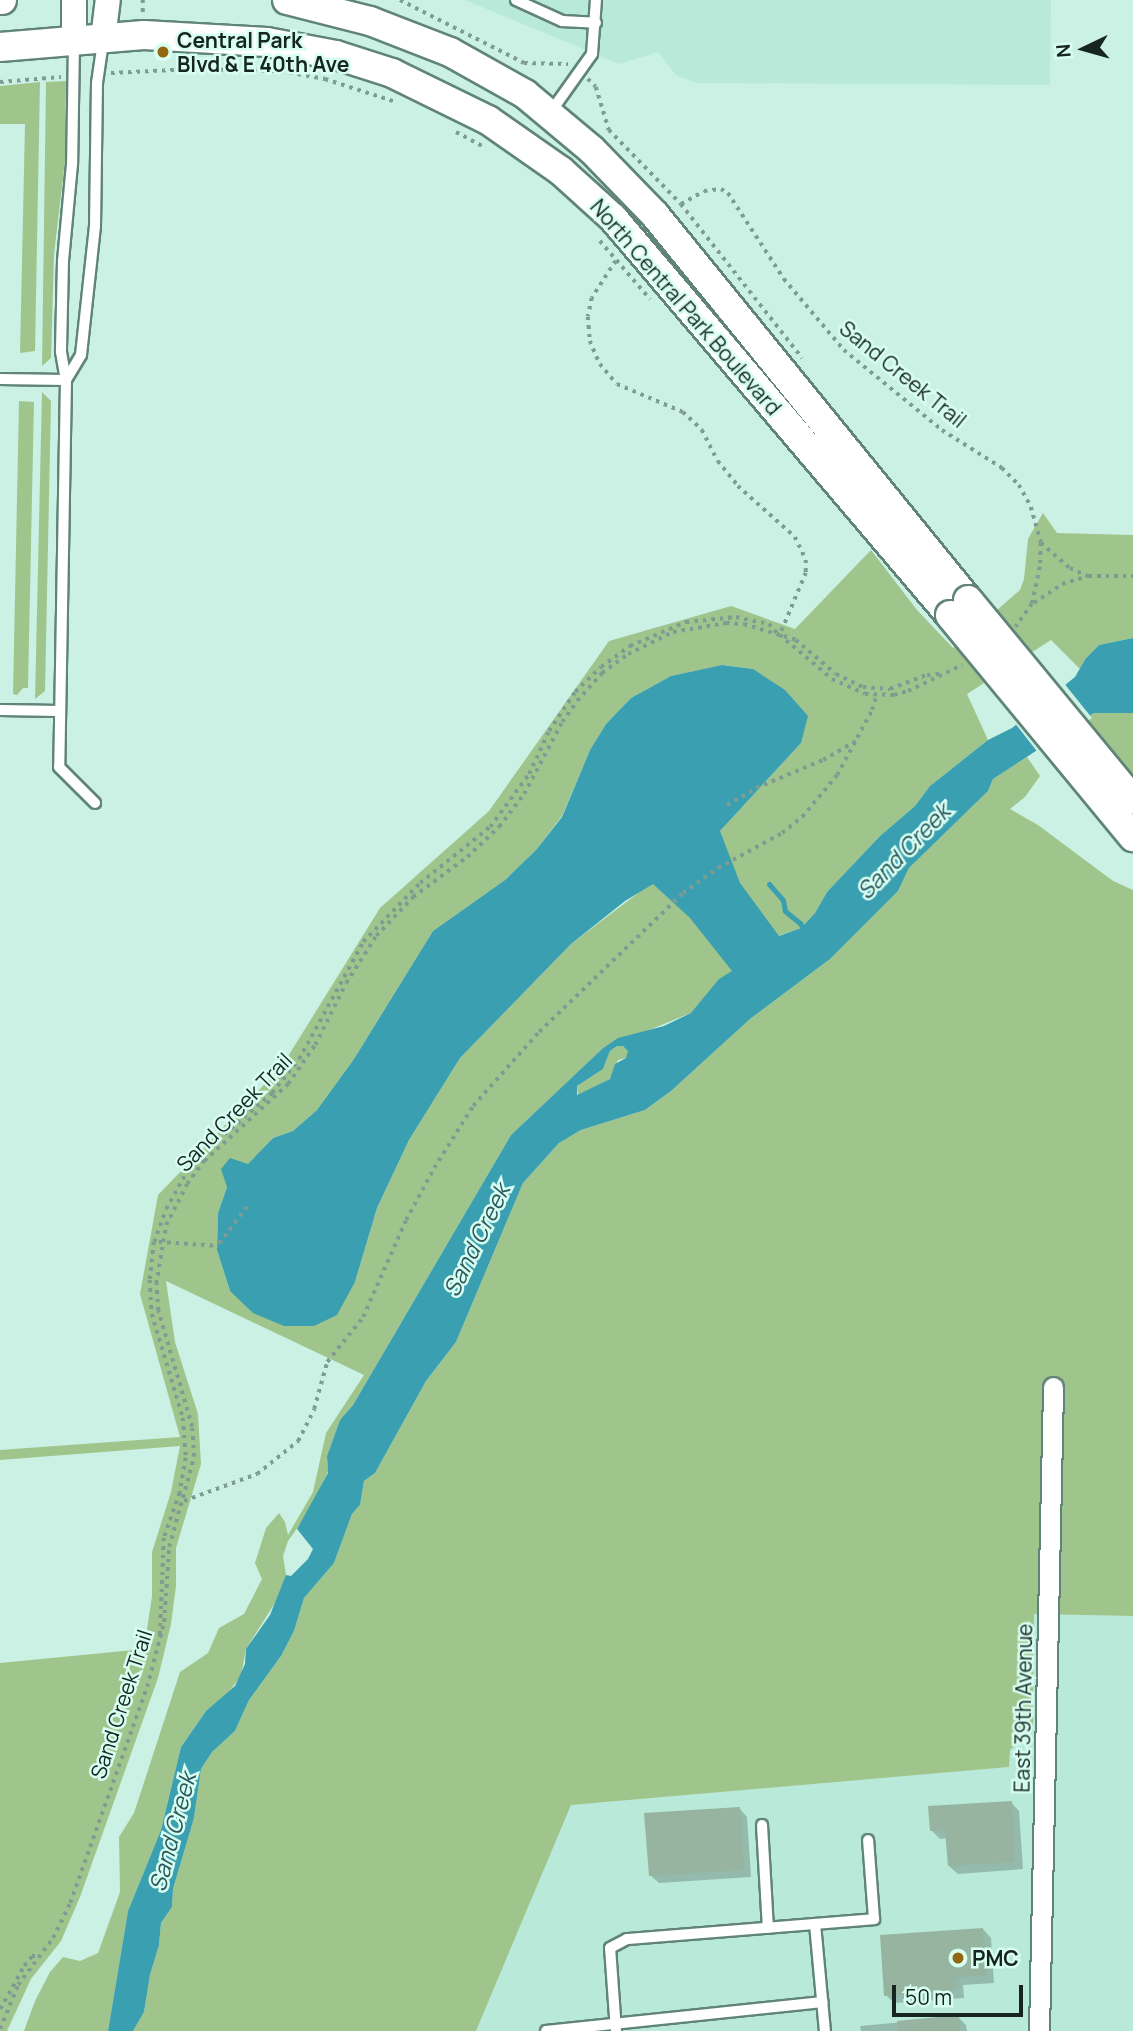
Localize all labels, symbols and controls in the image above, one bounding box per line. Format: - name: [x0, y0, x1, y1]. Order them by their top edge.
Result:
- north arrow: [1049, 14, 1119, 84]
- place label: Central Park Blvd & E 40th Ave: [177, 27, 349, 77]
- text: N: [1050, 43, 1077, 59]
- marker: Central Park Blvd & E 40th Ave: [155, 44, 171, 60]
- street label: North Central Park Boulevard: [586, 194, 786, 420]
- street label: Sand Creek Trail: [835, 315, 971, 433]
- water label: Sand Creek: [851, 798, 955, 904]
- street label: Sand Creek Trail: [171, 1047, 297, 1177]
- water label: Sand Creek: [437, 1179, 515, 1301]
- street label: East 39th Avenue: [1009, 1623, 1037, 1793]
- street label: Sand Creek Trail: [85, 1626, 157, 1782]
- water label: Sand Creek: [143, 1770, 201, 1894]
- place label: PMC: [972, 1945, 1019, 1971]
- marker: PMC: [950, 1950, 966, 1966]
- scale bar: [895, 1972, 1026, 2016]
- text: 50 m: [905, 1983, 952, 2011]

